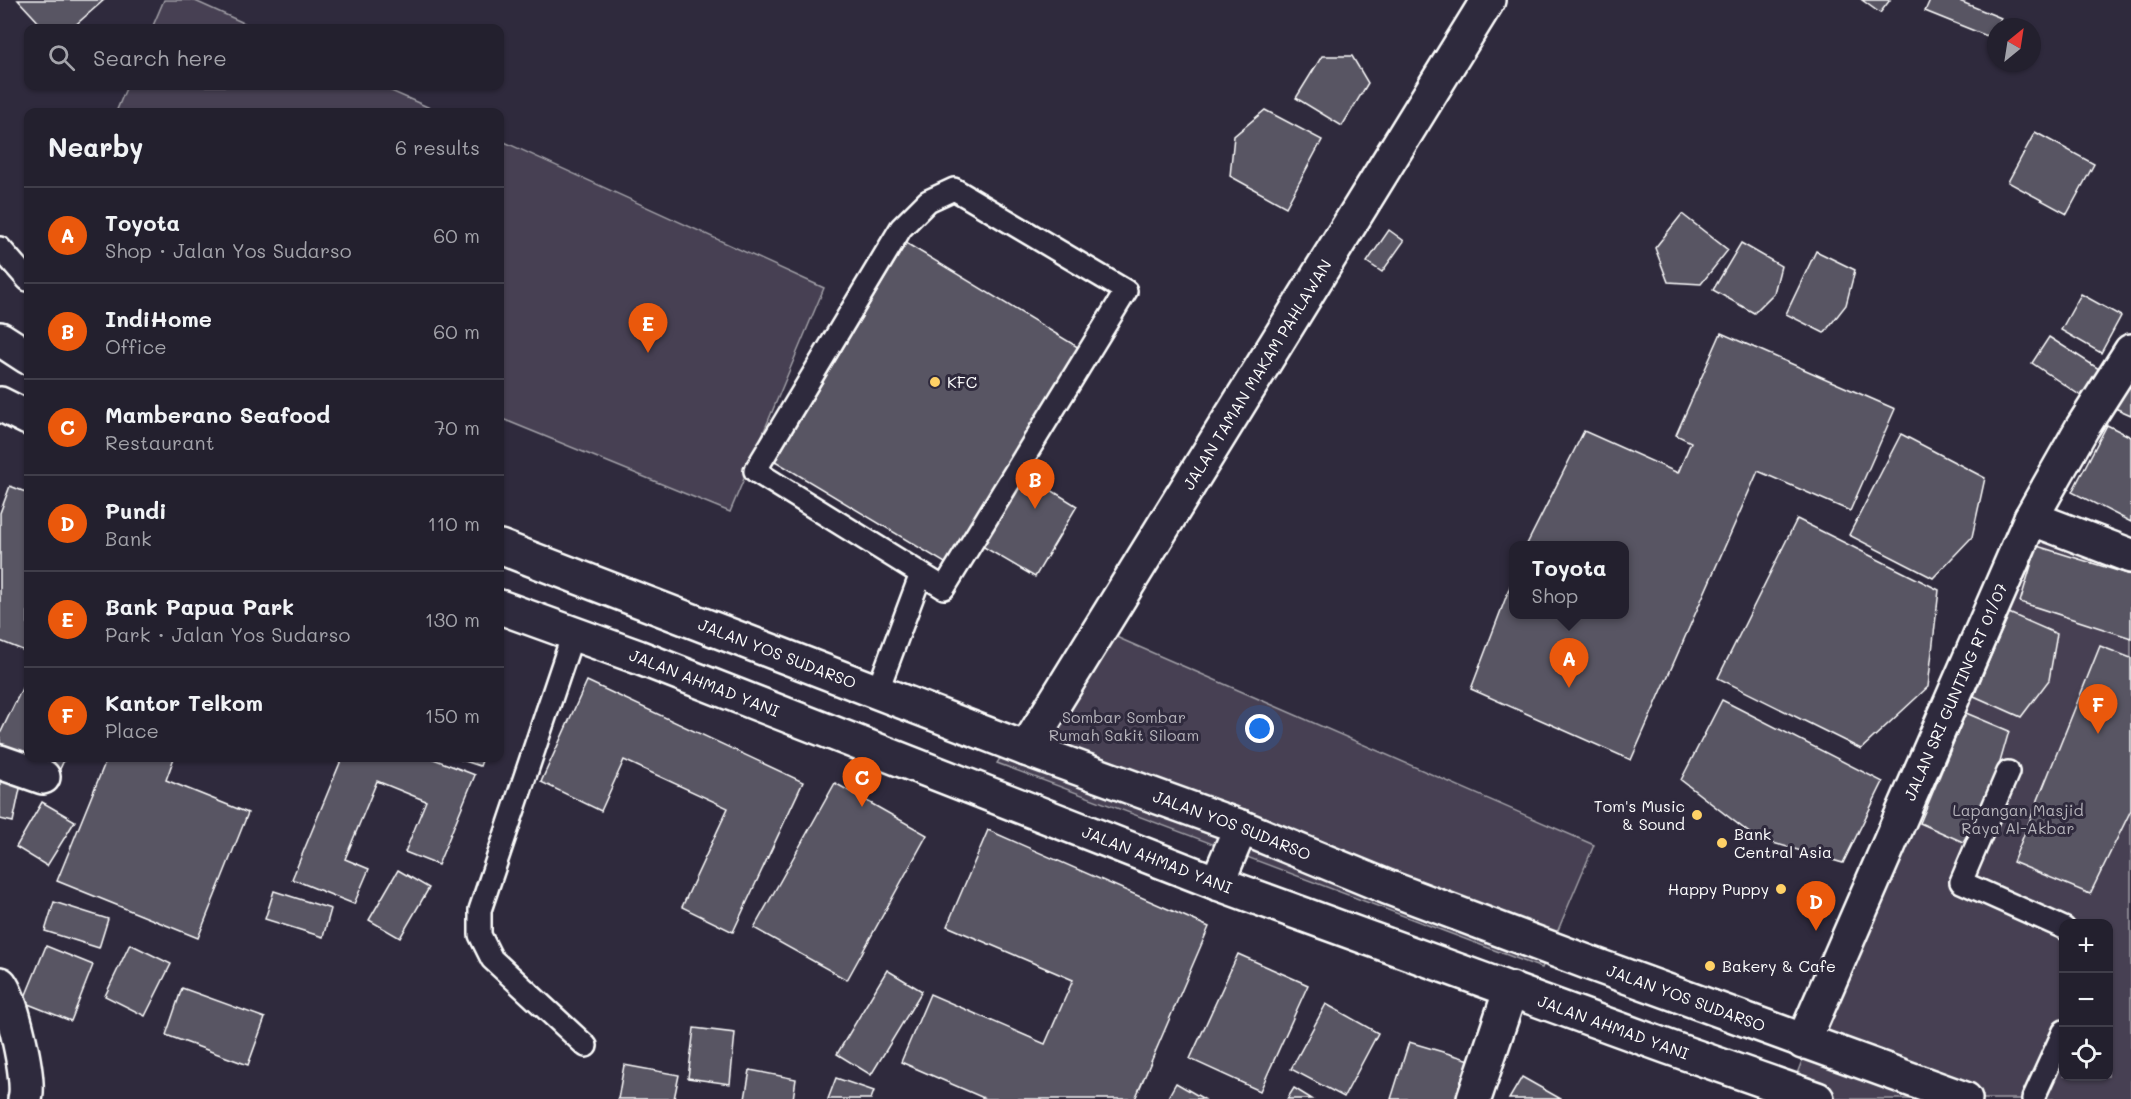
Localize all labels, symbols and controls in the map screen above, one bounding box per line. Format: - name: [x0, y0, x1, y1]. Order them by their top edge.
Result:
- north arrow: [1987, 18, 2041, 72]
- search box: [24, 24, 504, 90]
- icon: search: [45, 41, 78, 74]
- text: Search here: [93, 43, 227, 72]
- text: Nearby: [48, 130, 143, 164]
- text: 6 results: [395, 134, 480, 160]
- text: Toyota: [105, 208, 180, 237]
- text: A: [61, 222, 74, 248]
- text: 60 m: [433, 222, 480, 248]
- text: Shop · Jalan Yos Sudarso: [105, 237, 352, 263]
- street label: JALAN TAMAN MAKAM PAHLAWAN: [1178, 255, 1336, 493]
- text: IndiHome: [105, 304, 212, 333]
- pin: E: [628, 304, 668, 353]
- text: B: [61, 318, 74, 344]
- text: 60 m: [433, 318, 480, 344]
- text: Office: [105, 333, 167, 359]
- place label: KFC: [947, 371, 977, 392]
- marker: KFC: [928, 375, 942, 389]
- text: Mamberano Seafood: [105, 400, 330, 429]
- text: C: [60, 414, 75, 440]
- text: 70 m: [434, 414, 480, 440]
- text: Restaurant: [105, 429, 215, 455]
- pin: B: [1016, 460, 1054, 509]
- text: Pundi: [105, 496, 167, 525]
- text: D: [60, 510, 75, 536]
- text: 110 m: [427, 510, 480, 536]
- text: Bank: [105, 525, 152, 551]
- popup: [1509, 541, 1629, 619]
- text: Toyota: [1532, 553, 1606, 582]
- street label: JALAN SRI GUNTING RT 01/07: [1898, 579, 2012, 804]
- text: Shop: [1532, 582, 1578, 608]
- text: Bank Papua Park: [105, 592, 294, 621]
- text: E: [61, 606, 74, 632]
- text: 130 m: [425, 606, 480, 632]
- street label: JALAN YOS SUDARSO: [696, 613, 859, 693]
- text: Park · Jalan Yos Sudarso: [105, 621, 350, 647]
- pin: A: [1550, 638, 1588, 688]
- street label: JALAN AHMAD YANI: [627, 644, 782, 721]
- pin: F: [2078, 684, 2118, 734]
- text: Kantor Telkom: [105, 688, 263, 717]
- text: F: [61, 702, 74, 728]
- text: 150 m: [425, 702, 480, 728]
- park label: Sombar Sombar Rumah Sakit Siloam: [1049, 706, 1199, 745]
- your location: [1245, 714, 1274, 743]
- text: Place: [105, 717, 159, 743]
- pin: C: [842, 758, 882, 807]
- street label: JALAN YOS SUDARSO: [1150, 785, 1314, 865]
- place label: Tom's Music & Sound: [1594, 795, 1685, 834]
- park label: Lapangan Masjid Raya Al-Akbar: [1952, 799, 2084, 838]
- marker: Tom's Music & Sound: [1690, 808, 1704, 822]
- street label: JALAN AHMAD YANI: [1079, 820, 1235, 898]
- place label: Bank Central Asia: [1734, 823, 1832, 862]
- marker: Bank Central Asia: [1715, 836, 1729, 850]
- place label: Happy Puppy: [1668, 878, 1769, 899]
- marker: Happy Puppy: [1774, 882, 1788, 896]
- pin: D: [1796, 882, 1836, 931]
- map controls: [2059, 919, 2113, 1081]
- button: +: [2059, 919, 2113, 973]
- place label: Bakery & Cafe: [1722, 955, 1836, 976]
- street label: JALAN YOS SUDARSO: [1604, 959, 1769, 1036]
- marker: Bakery & Cafe: [1703, 959, 1717, 973]
- button: −: [2059, 973, 2113, 1027]
- street label: JALAN AHMAD YANI: [1535, 990, 1692, 1063]
- button: locate: [2059, 1027, 2113, 1081]

